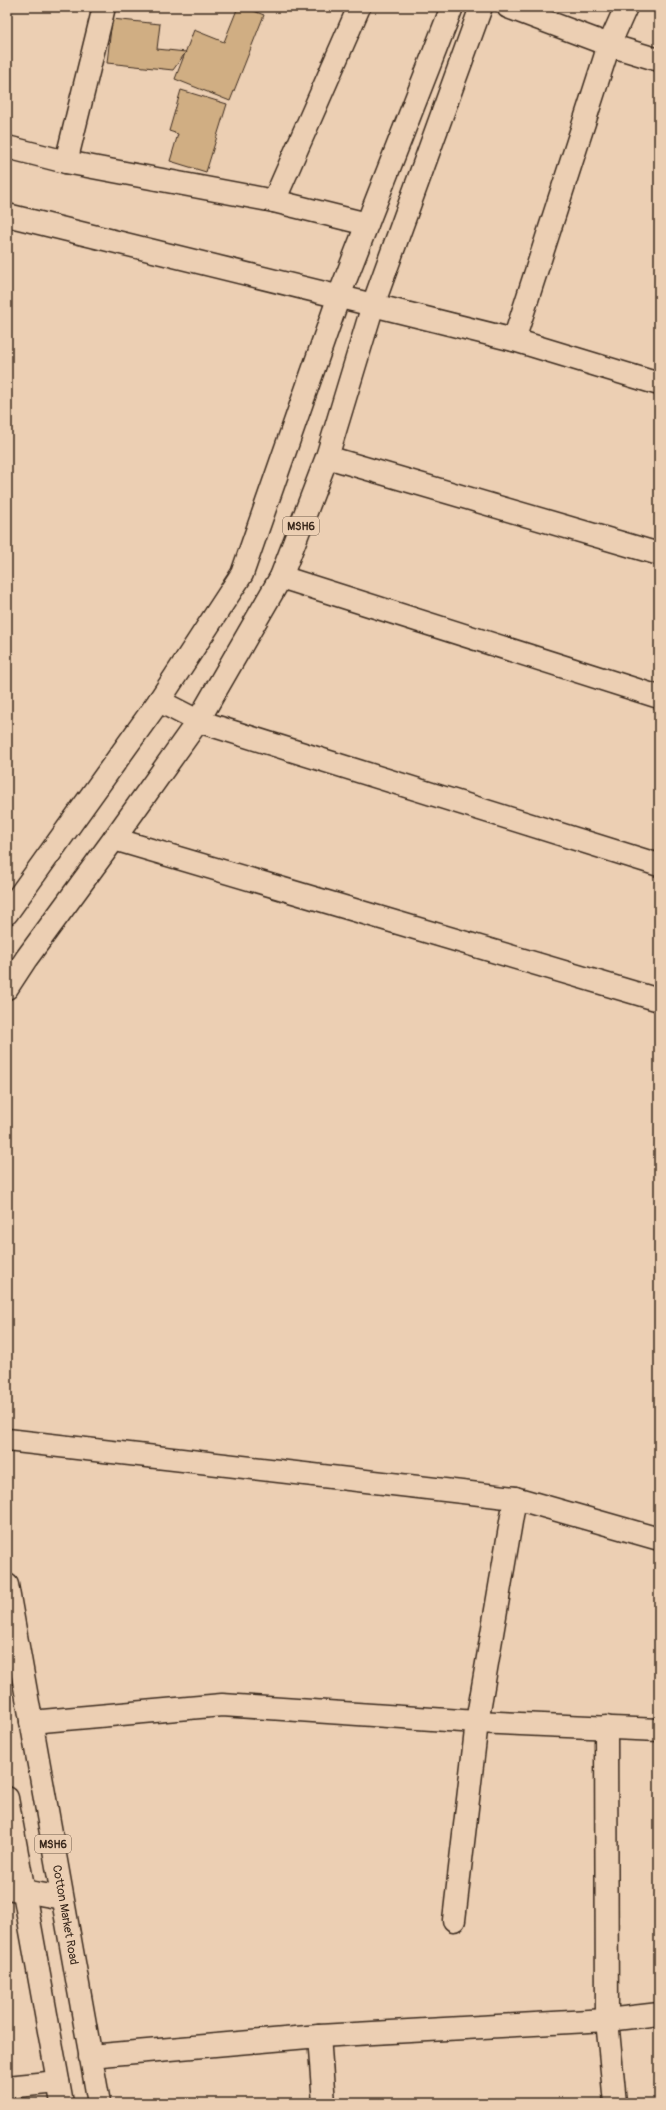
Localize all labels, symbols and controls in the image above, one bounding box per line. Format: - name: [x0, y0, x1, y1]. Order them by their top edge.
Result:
- road number: MSH6: [283, 517, 319, 535]
- road number: MSH6: [35, 1835, 71, 1853]
- street label: Cotton Market Road: [49, 1864, 81, 1966]

